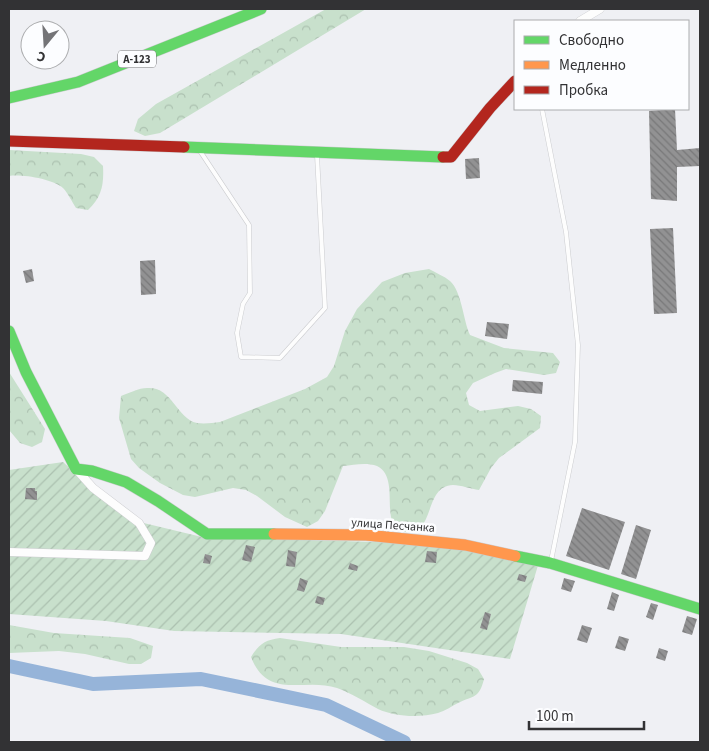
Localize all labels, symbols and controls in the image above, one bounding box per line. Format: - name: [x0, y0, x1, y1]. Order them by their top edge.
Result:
- north arrow: [20, 20, 70, 70]
- legend: [514, 20, 689, 110]
- text: Свободно: [559, 30, 624, 51]
- text: С: [34, 46, 48, 67]
- road number: А-123: [118, 51, 156, 68]
- text: Медленно: [559, 55, 626, 76]
- text: Пробка: [559, 80, 608, 101]
- street label: улица Песчанка: [351, 514, 435, 537]
- scale bar: [529, 698, 644, 730]
- text: 100 m: [536, 706, 574, 727]

